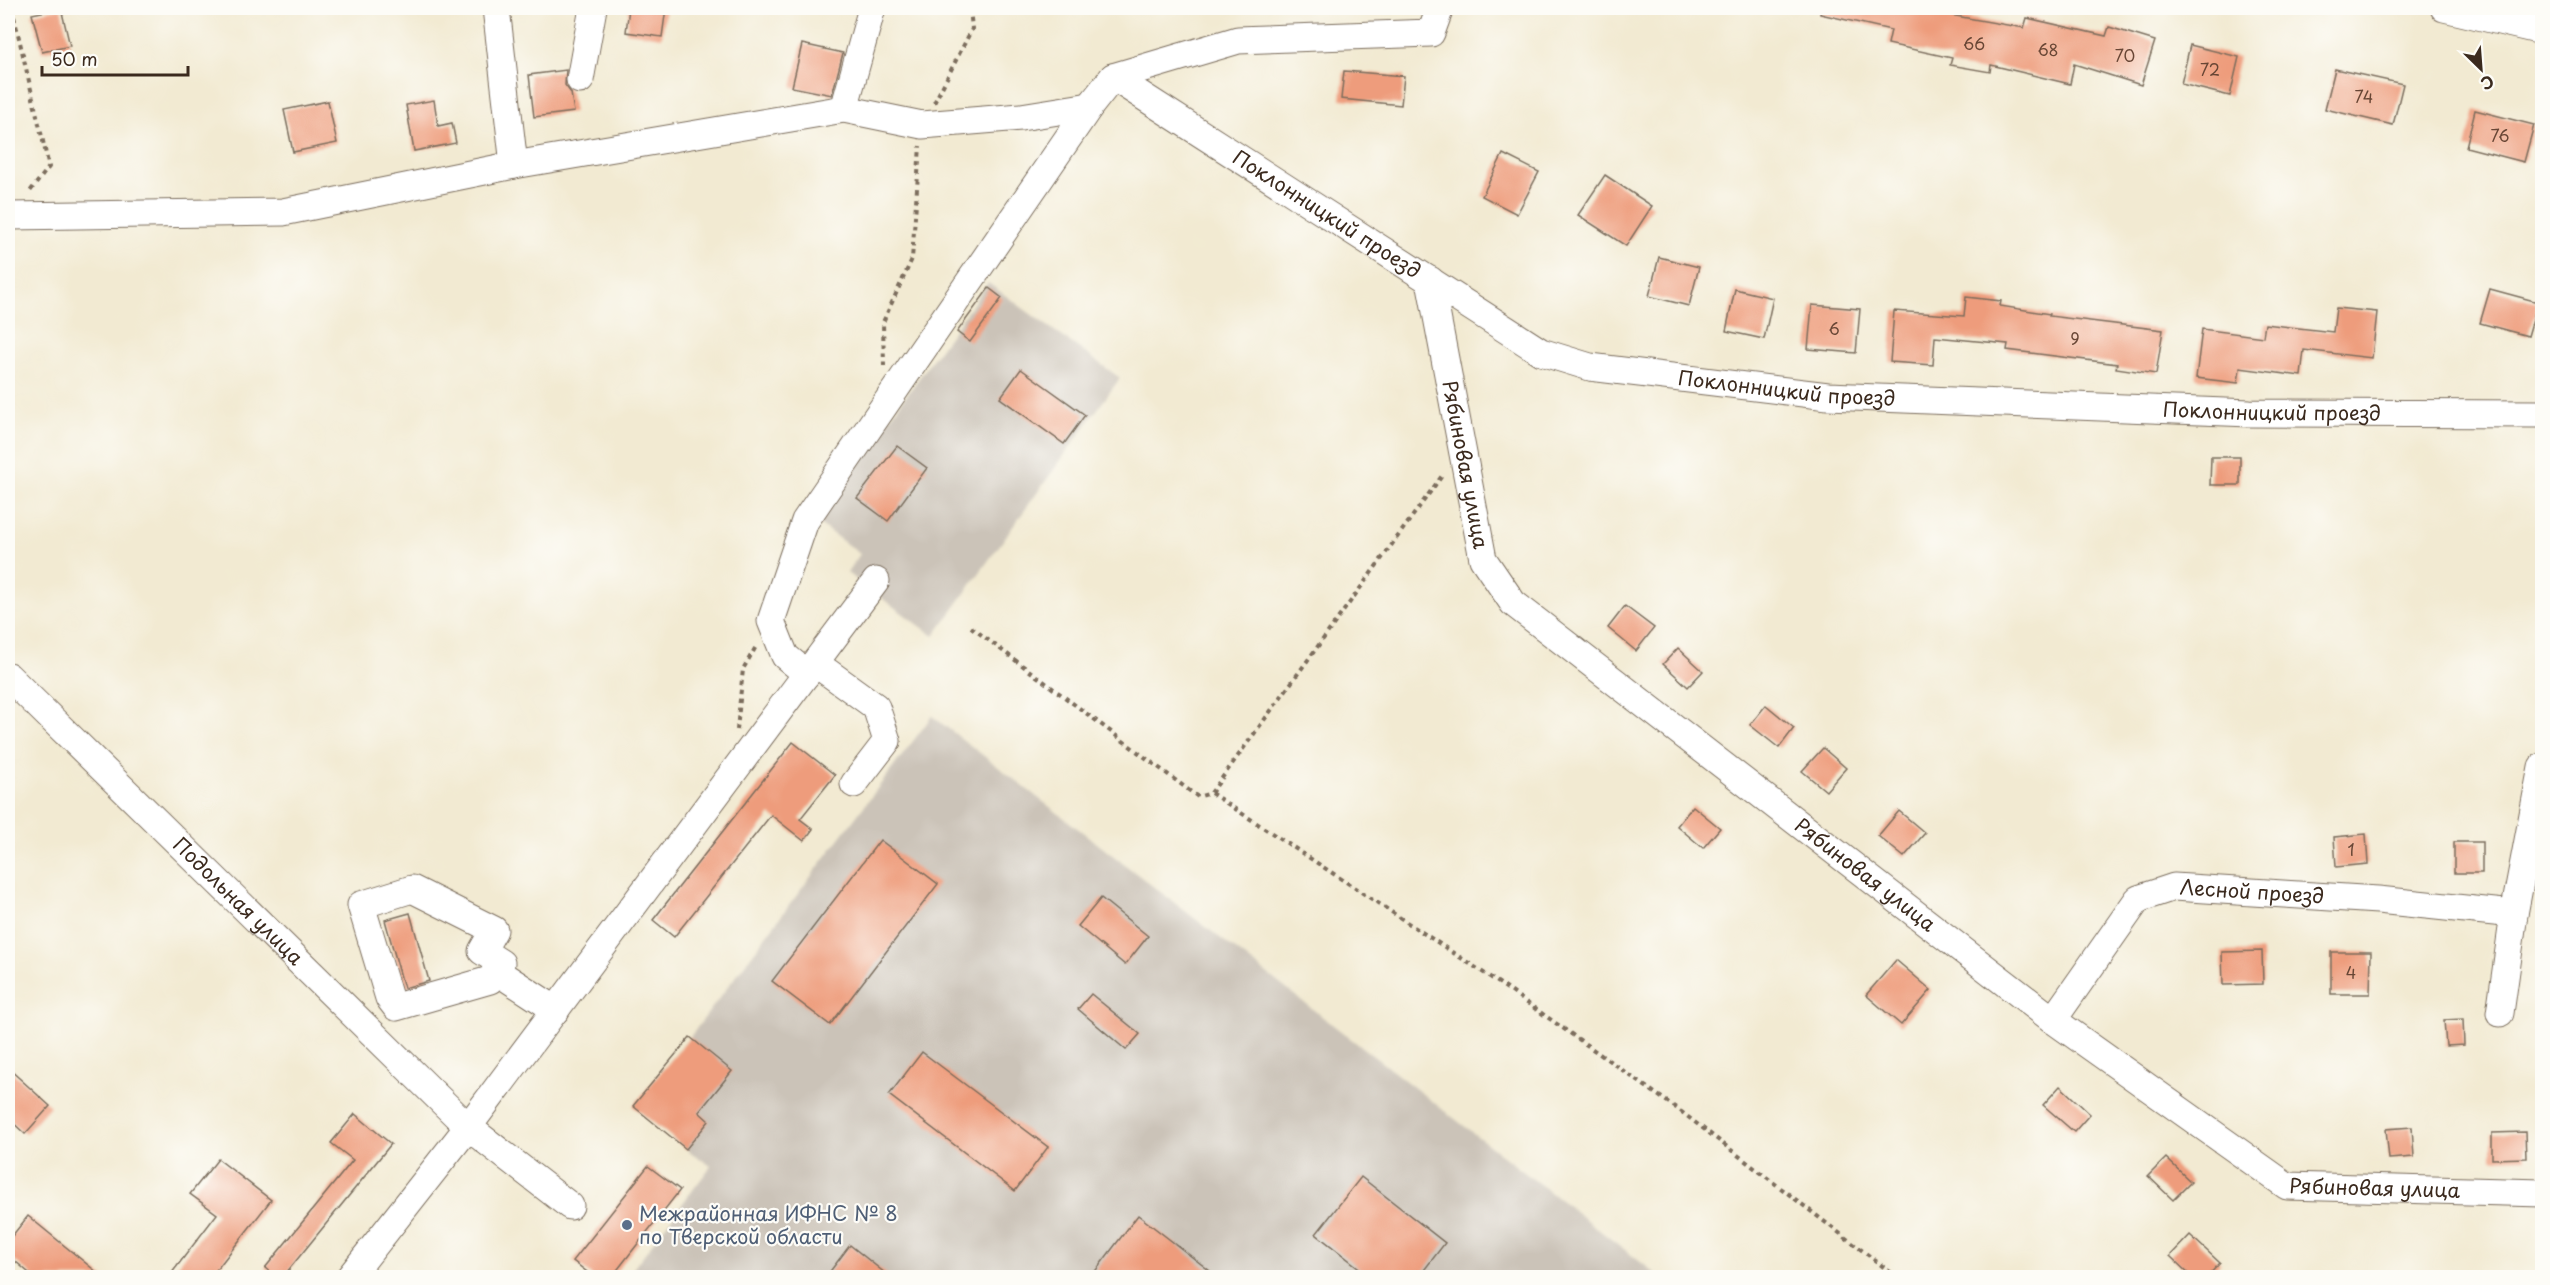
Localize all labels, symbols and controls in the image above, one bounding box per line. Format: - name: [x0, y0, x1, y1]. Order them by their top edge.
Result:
- house number: 66: [1963, 31, 1985, 55]
- house number: 68: [2037, 37, 2059, 61]
- scale bar: [42, 39, 188, 77]
- north arrow: [2451, 39, 2511, 99]
- house number: 70: [2115, 43, 2135, 67]
- text: 50 m: [51, 45, 98, 72]
- house number: 72: [2200, 57, 2220, 81]
- text: С: [2477, 70, 2498, 97]
- house number: 74: [2355, 84, 2373, 108]
- house number: 76: [2490, 123, 2510, 147]
- street label: Поклонницкий проезд: [1227, 142, 1427, 285]
- house number: 6: [1828, 316, 1840, 340]
- house number: 9: [2070, 326, 2080, 350]
- street label: Поклонницкий проезд: [1677, 362, 1896, 413]
- street label: Рябиновая улица: [1435, 378, 1497, 552]
- street label: Поклонницкий проезд: [2162, 394, 2381, 427]
- street label: Рябиновая улица: [1789, 810, 1943, 938]
- street label: Подольная улица: [167, 830, 311, 972]
- house number: 1: [2347, 837, 2355, 861]
- street label: Лесной проезд: [2179, 871, 2325, 911]
- house number: 4: [2346, 960, 2356, 984]
- street label: Рябиновая улица: [2289, 1170, 2461, 1205]
- place label: Межрайонная ИФНС № 8 по Тверской области: [639, 1198, 898, 1251]
- marker: Межрайонная ИФНС № 8 по Тверской области: [620, 1218, 634, 1232]

